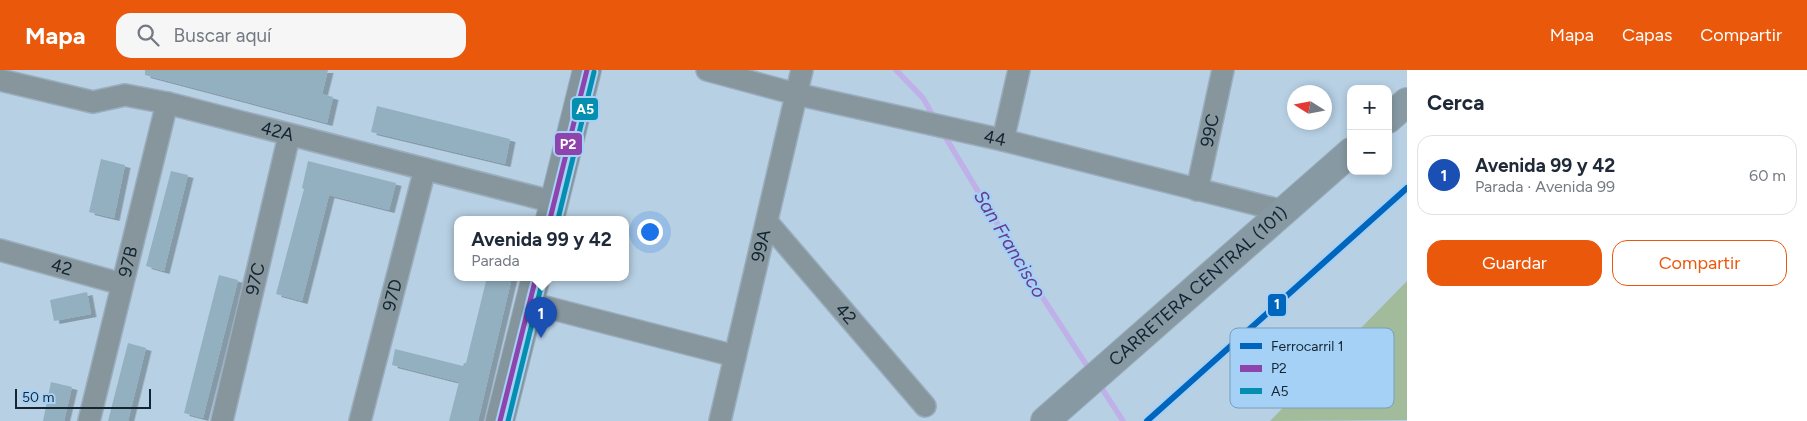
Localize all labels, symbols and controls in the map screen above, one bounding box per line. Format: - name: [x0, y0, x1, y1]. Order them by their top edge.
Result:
- search box: [116, 13, 466, 58]
- text: Mapa: [25, 21, 86, 50]
- icon: search: [134, 21, 162, 49]
- text: Buscar aquí: [174, 24, 271, 47]
- text: Mapa: [1550, 24, 1594, 46]
- text: Capas: [1622, 24, 1672, 46]
- text: Compartir: [1700, 24, 1782, 46]
- north arrow: [1287, 85, 1332, 130]
- map controls: [1347, 85, 1392, 175]
- button: +: [1347, 85, 1392, 130]
- text: Cerca: [1427, 90, 1484, 115]
- line badge: A5: [571, 97, 599, 121]
- text: A5: [576, 101, 594, 118]
- street label: 99C: [1196, 112, 1224, 149]
- street label: 42A: [258, 116, 296, 146]
- street label: 44: [982, 125, 1008, 151]
- button: −: [1347, 130, 1392, 175]
- line badge: P2: [554, 132, 583, 156]
- text: P2: [560, 136, 576, 153]
- text: Avenida 99 y 42: [1475, 154, 1615, 177]
- text: 1: [1441, 166, 1447, 185]
- text: 60 m: [1749, 166, 1786, 185]
- text: Parada · Avenida 99: [1475, 177, 1615, 196]
- water label: San Francisco: [969, 186, 1051, 302]
- street label: CARRETERA CENTRAL (101): [1104, 202, 1292, 370]
- popup: [454, 216, 629, 281]
- your location: [637, 219, 663, 245]
- street label: 99A: [747, 227, 775, 264]
- text: Avenida 99 y 42: [471, 228, 612, 251]
- button: Guardar: [1427, 240, 1602, 286]
- button: Compartir: [1612, 240, 1787, 286]
- street label: 97B: [114, 244, 142, 279]
- text: Parada: [471, 251, 520, 270]
- street label: 42: [48, 254, 75, 281]
- street label: 97C: [241, 260, 270, 297]
- street label: 97D: [378, 277, 407, 313]
- line badge: 1: [1267, 293, 1287, 317]
- pin: 1: [525, 297, 557, 338]
- street label: 42: [831, 299, 861, 329]
- legend: [1230, 328, 1394, 408]
- text: Ferrocarril 1: [1271, 338, 1344, 355]
- text: P2: [1271, 360, 1287, 377]
- text: A5: [1271, 383, 1289, 400]
- scale bar: [15, 386, 151, 409]
- text: 50 m: [22, 389, 54, 406]

